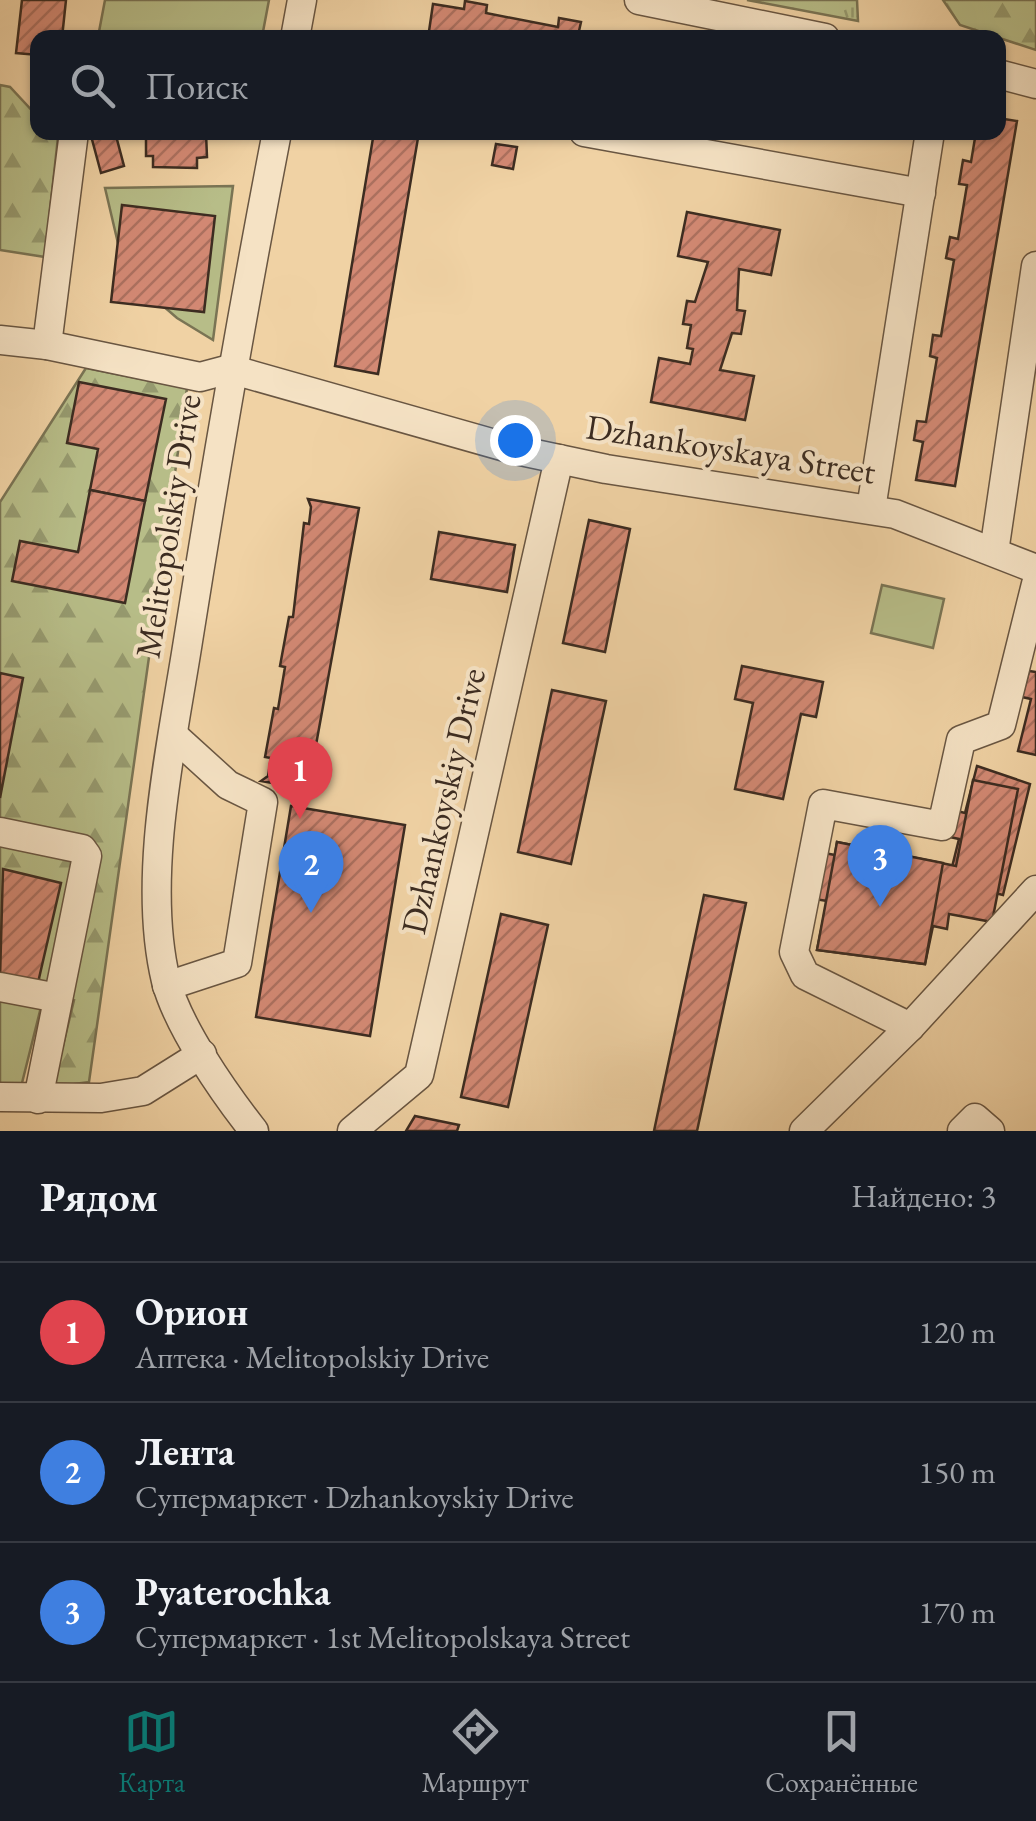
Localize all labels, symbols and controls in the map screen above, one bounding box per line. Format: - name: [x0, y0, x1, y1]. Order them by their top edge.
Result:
- search box: [30, 30, 1006, 140]
- icon: search: [65, 58, 120, 113]
- text: Поиск: [145, 61, 248, 110]
- street label: Melitopolskiy Drive: [124, 391, 211, 661]
- street label: Dzhankoyskaya Street: [583, 403, 879, 494]
- your location: [490, 415, 541, 466]
- street label: Dzhankoyskiy Drive: [390, 663, 495, 938]
- pin: 1: [268, 736, 332, 819]
- pin: 3: [848, 824, 912, 907]
- pin: 2: [278, 830, 344, 913]
- text: Рядом: [40, 1169, 158, 1224]
- text: Найдено: 3: [851, 1175, 996, 1217]
- text: Орион: [135, 1287, 248, 1336]
- text: 1: [64, 1311, 81, 1353]
- text: 120 m: [919, 1311, 996, 1353]
- text: Аптека · Melitopolskiy Drive: [135, 1336, 489, 1378]
- text: Лента: [135, 1427, 235, 1476]
- text: 2: [64, 1451, 81, 1493]
- text: 150 m: [919, 1451, 996, 1493]
- text: Супермаркет · Dzhankoyskiy Drive: [135, 1476, 574, 1518]
- text: Pyaterochka: [135, 1567, 331, 1616]
- text: 3: [64, 1591, 81, 1633]
- text: 170 m: [919, 1591, 996, 1633]
- text: Супермаркет · 1st Melitopolskaya Street: [135, 1616, 630, 1658]
- tab: Карта: [118, 1704, 185, 1800]
- tab: Маршрут: [421, 1704, 529, 1800]
- tab: Сохранённые: [765, 1704, 918, 1800]

